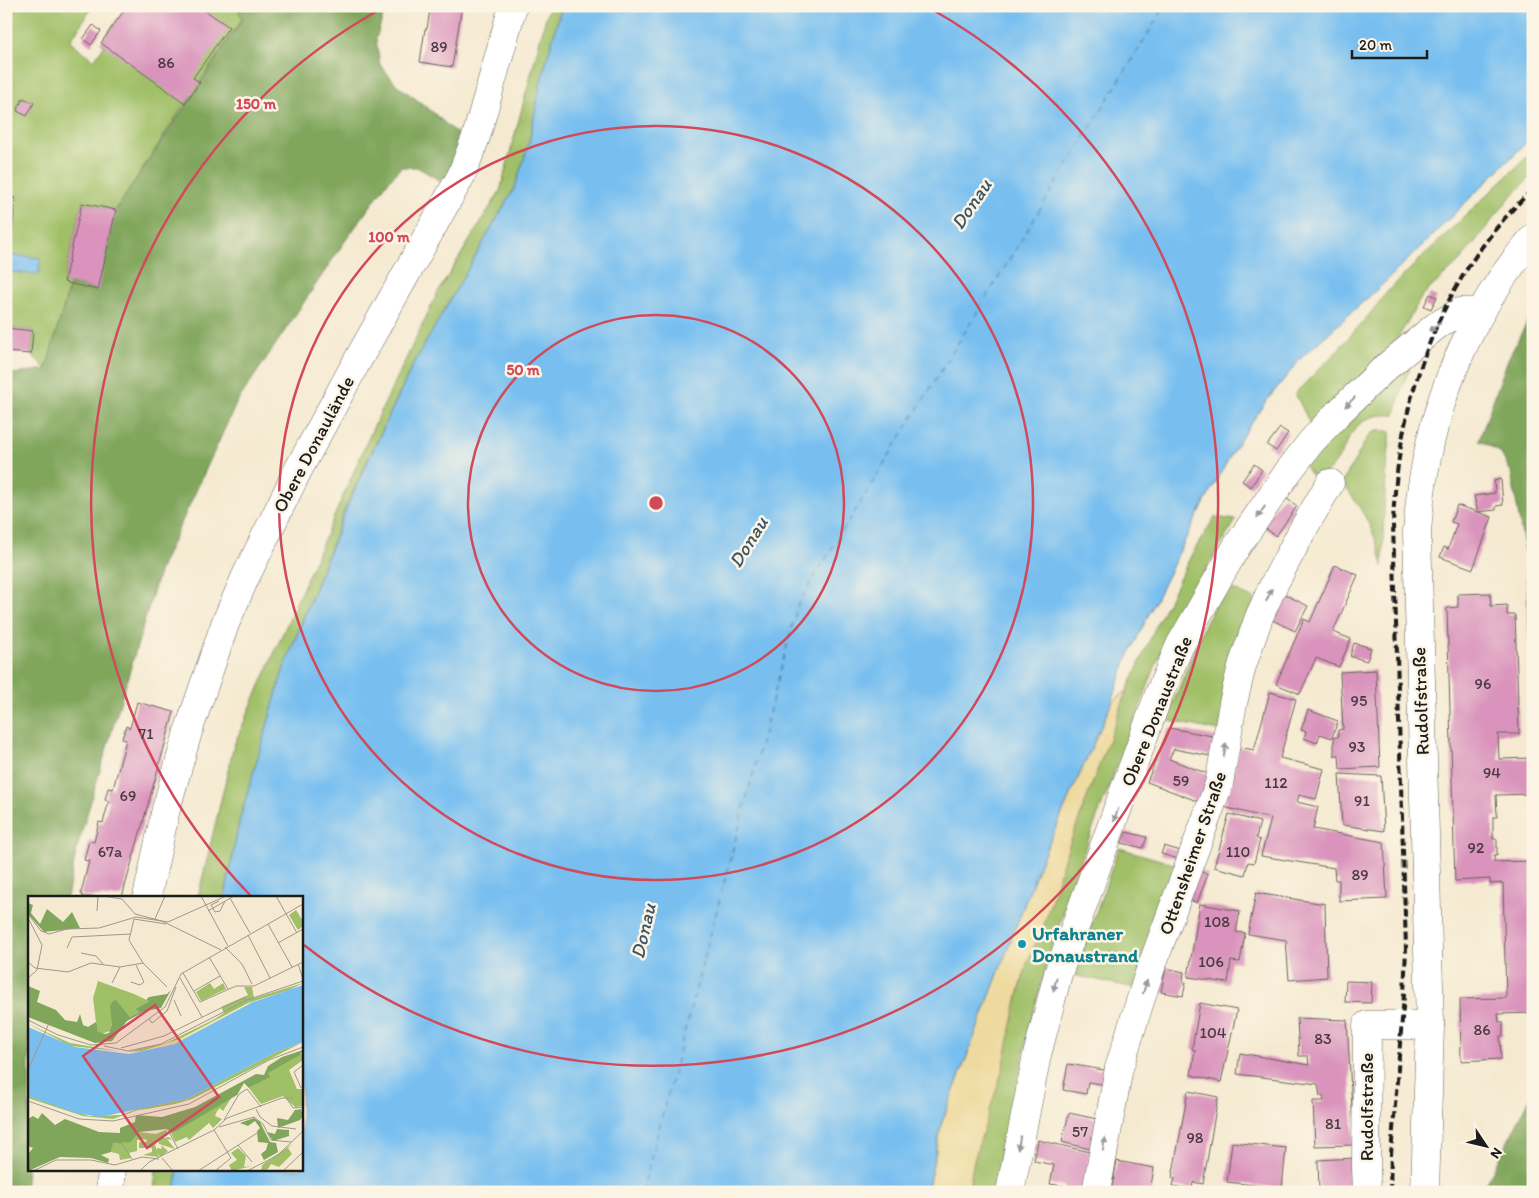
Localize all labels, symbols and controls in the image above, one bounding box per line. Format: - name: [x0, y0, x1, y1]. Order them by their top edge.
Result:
- scale bar: [1352, 28, 1426, 60]
- text: 20 m: [1359, 36, 1393, 54]
- house number: 89: [430, 37, 448, 56]
- house number: 86: [157, 53, 175, 72]
- text: 150 m: [236, 95, 276, 113]
- water label: Donau: [945, 173, 997, 234]
- text: 100 m: [368, 228, 410, 246]
- one-way arrow: [1428, 322, 1441, 332]
- text: 50 m: [506, 361, 540, 379]
- street label: Obere Donaulände: [268, 372, 359, 516]
- one-way arrow: [1344, 396, 1356, 408]
- centre of rings: [647, 494, 665, 512]
- one-way arrow: [1256, 505, 1266, 519]
- water label: Donau: [723, 511, 773, 572]
- one-way arrow: [1266, 588, 1274, 602]
- street label: Obere Donaustraße: [1116, 633, 1197, 790]
- street label: Rudolfstraße: [1407, 646, 1434, 756]
- house number: 96: [1475, 674, 1491, 693]
- house number: 95: [1351, 691, 1367, 710]
- house number: 71: [138, 724, 154, 743]
- house number: 93: [1348, 737, 1366, 756]
- one-way arrow: [1222, 742, 1230, 758]
- house number: 94: [1483, 763, 1501, 782]
- street label: Ottensheimer Straße: [1154, 768, 1231, 938]
- house number: 59: [1173, 771, 1189, 790]
- house number: 112: [1264, 773, 1288, 792]
- house number: 69: [120, 786, 136, 805]
- house number: 91: [1354, 791, 1370, 810]
- one-way arrow: [1111, 807, 1119, 822]
- house number: 92: [1468, 838, 1485, 857]
- house number: 67a: [98, 842, 123, 861]
- house number: 110: [1226, 842, 1250, 861]
- house number: 89: [1351, 865, 1369, 884]
- inset map: [28, 896, 302, 1170]
- water label: Donau: [625, 900, 661, 961]
- house number: 108: [1204, 912, 1230, 931]
- place label: Urfahraner Donaustrand: [1032, 922, 1139, 967]
- marker: Urfahraner Donaustrand: [1016, 938, 1028, 950]
- house number: 106: [1198, 952, 1224, 971]
- one-way arrow: [1051, 977, 1059, 992]
- one-way arrow: [1141, 979, 1149, 994]
- house number: 86: [1473, 1020, 1491, 1039]
- house number: 104: [1200, 1023, 1227, 1042]
- house number: 83: [1314, 1029, 1332, 1048]
- street label: Rudolfstraße: [1355, 1053, 1378, 1161]
- house number: 81: [1325, 1114, 1342, 1133]
- north arrow: [1462, 1120, 1512, 1170]
- house number: 57: [1072, 1122, 1088, 1141]
- house number: 98: [1186, 1128, 1204, 1147]
- one-way arrow: [1015, 1135, 1023, 1151]
- one-way arrow: [1101, 1135, 1109, 1151]
- text: N: [1487, 1144, 1506, 1162]

